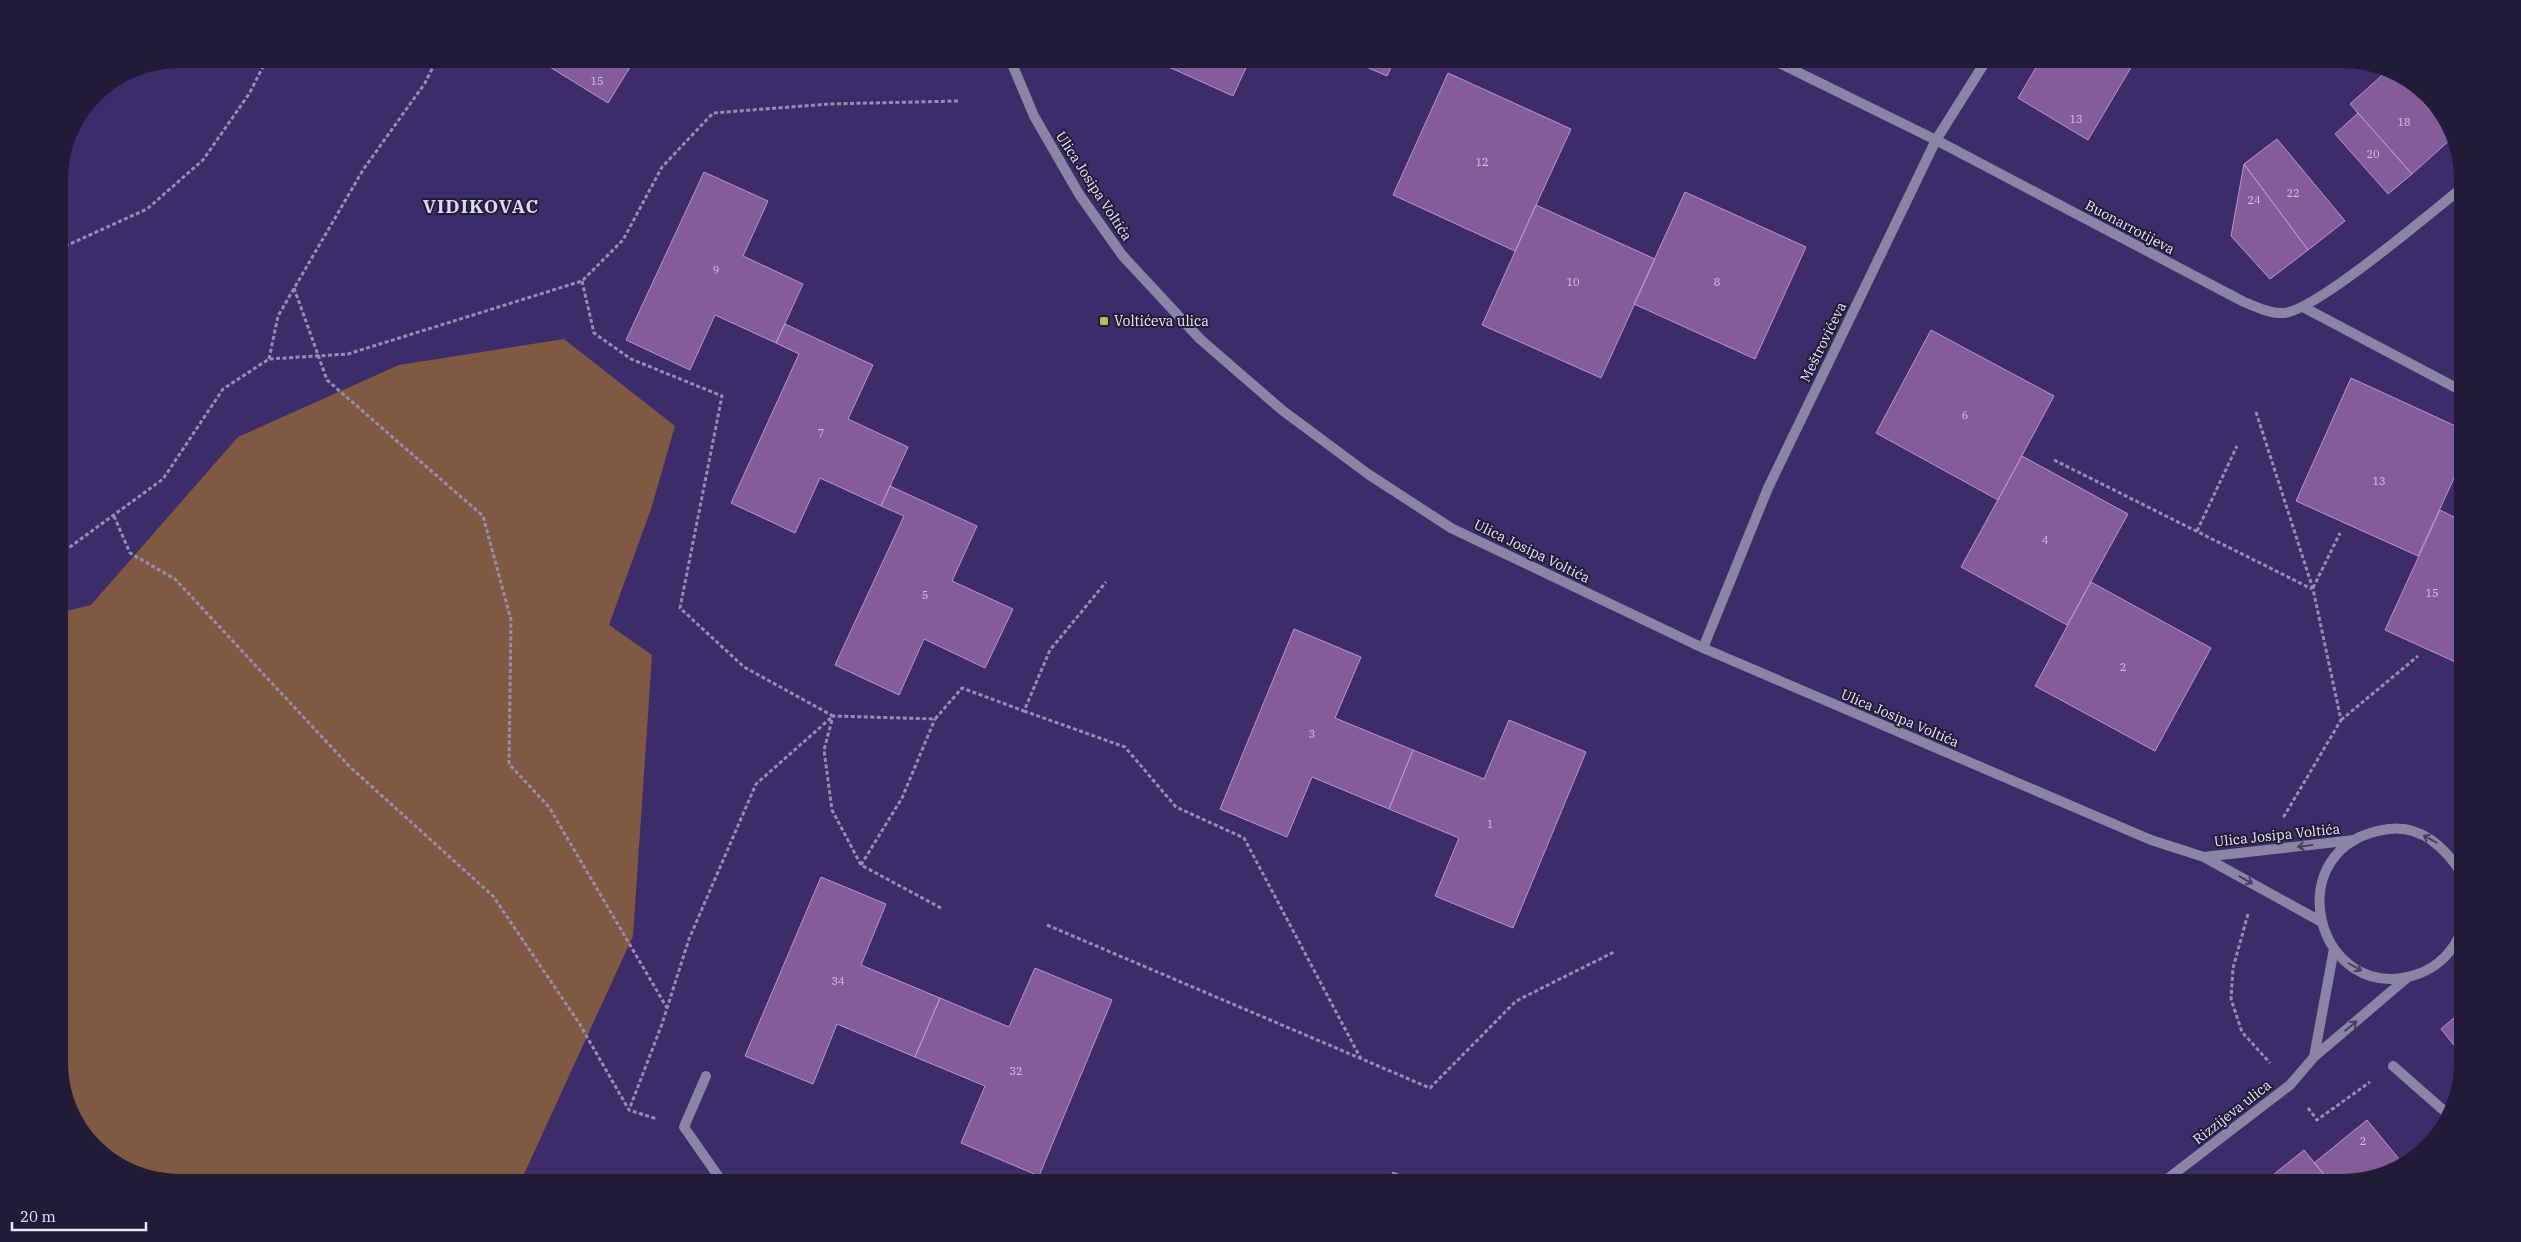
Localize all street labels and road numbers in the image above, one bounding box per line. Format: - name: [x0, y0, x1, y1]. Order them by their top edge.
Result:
- street label: Ulica Josipa Voltića: [1052, 128, 1136, 244]
- street label: Buonarrotijeva: [2082, 196, 2178, 258]
- street label: Meštrovićeva: [1796, 299, 1850, 385]
- street label: Ulica Josipa Voltića: [1471, 515, 1593, 587]
- street label: Ulica Josipa Voltića: [1838, 685, 1962, 751]
- street label: Ulica Josipa Voltića: [2213, 819, 2341, 851]
- street label: Rizzijeva ulica: [2189, 1076, 2275, 1148]

